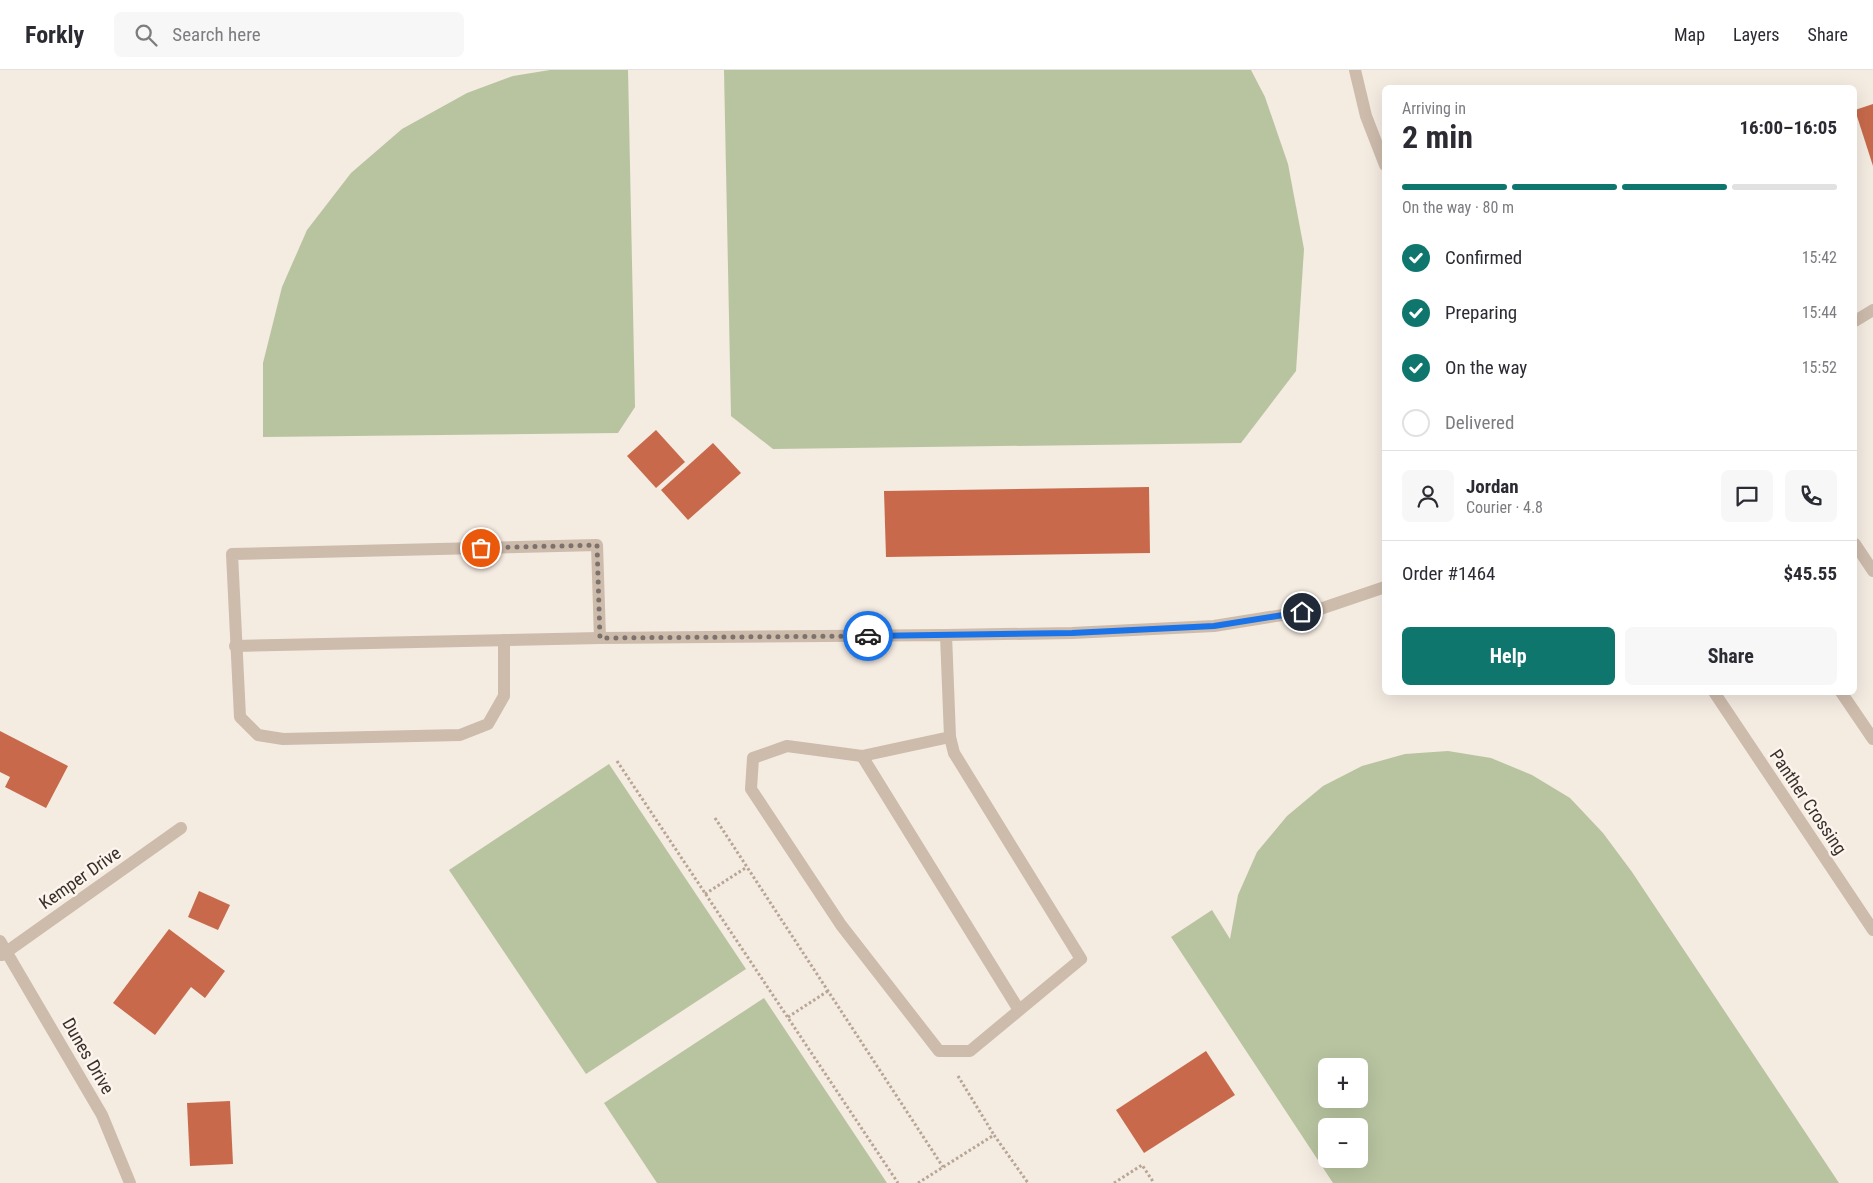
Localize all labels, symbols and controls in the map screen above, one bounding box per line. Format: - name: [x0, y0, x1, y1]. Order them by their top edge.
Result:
- search box: [114, 12, 464, 57]
- text: Forkly: [25, 21, 84, 49]
- icon: search: [132, 21, 160, 49]
- text: Search here: [172, 23, 261, 46]
- text: Map: [1674, 24, 1705, 45]
- text: Layers: [1733, 24, 1780, 45]
- text: Share: [1808, 24, 1848, 45]
- text: Arriving in: [1402, 99, 1466, 118]
- text: 16:00–16:05: [1739, 116, 1837, 139]
- text: 2 min: [1402, 118, 1473, 156]
- text: On the way · 80 m: [1402, 198, 1514, 217]
- icon: check: [1402, 244, 1430, 272]
- text: Confirmed: [1445, 246, 1522, 269]
- text: 15:42: [1802, 248, 1837, 267]
- icon: check: [1402, 299, 1430, 327]
- text: Preparing: [1445, 301, 1517, 324]
- text: 15:44: [1802, 303, 1837, 322]
- icon: check: [1402, 354, 1430, 382]
- text: On the way: [1445, 356, 1527, 379]
- text: 15:52: [1802, 358, 1837, 377]
- text: Delivered: [1445, 411, 1514, 434]
- button: person: [1402, 470, 1454, 522]
- button: chat: [1721, 470, 1773, 522]
- button: phone: [1785, 470, 1837, 522]
- text: Jordan: [1466, 475, 1519, 498]
- text: Courier · 4.8: [1466, 498, 1543, 517]
- pin: [460, 527, 502, 569]
- icon: bag: [467, 534, 495, 562]
- text: Order #1464: [1402, 562, 1495, 585]
- text: $45.55: [1783, 562, 1837, 585]
- pin: [1281, 591, 1323, 633]
- icon: home: [1288, 598, 1316, 626]
- courier: [843, 611, 893, 661]
- icon: car: [854, 622, 882, 650]
- button: Help: [1402, 627, 1615, 685]
- button: Share: [1625, 627, 1837, 685]
- street label: Panther Crossing: [1766, 745, 1851, 858]
- street label: Kemper Drive: [35, 842, 124, 913]
- street label: Dunes Drive: [58, 1014, 119, 1098]
- map controls: [1318, 1058, 1368, 1168]
- button: +: [1318, 1058, 1368, 1108]
- button: −: [1318, 1118, 1368, 1168]

